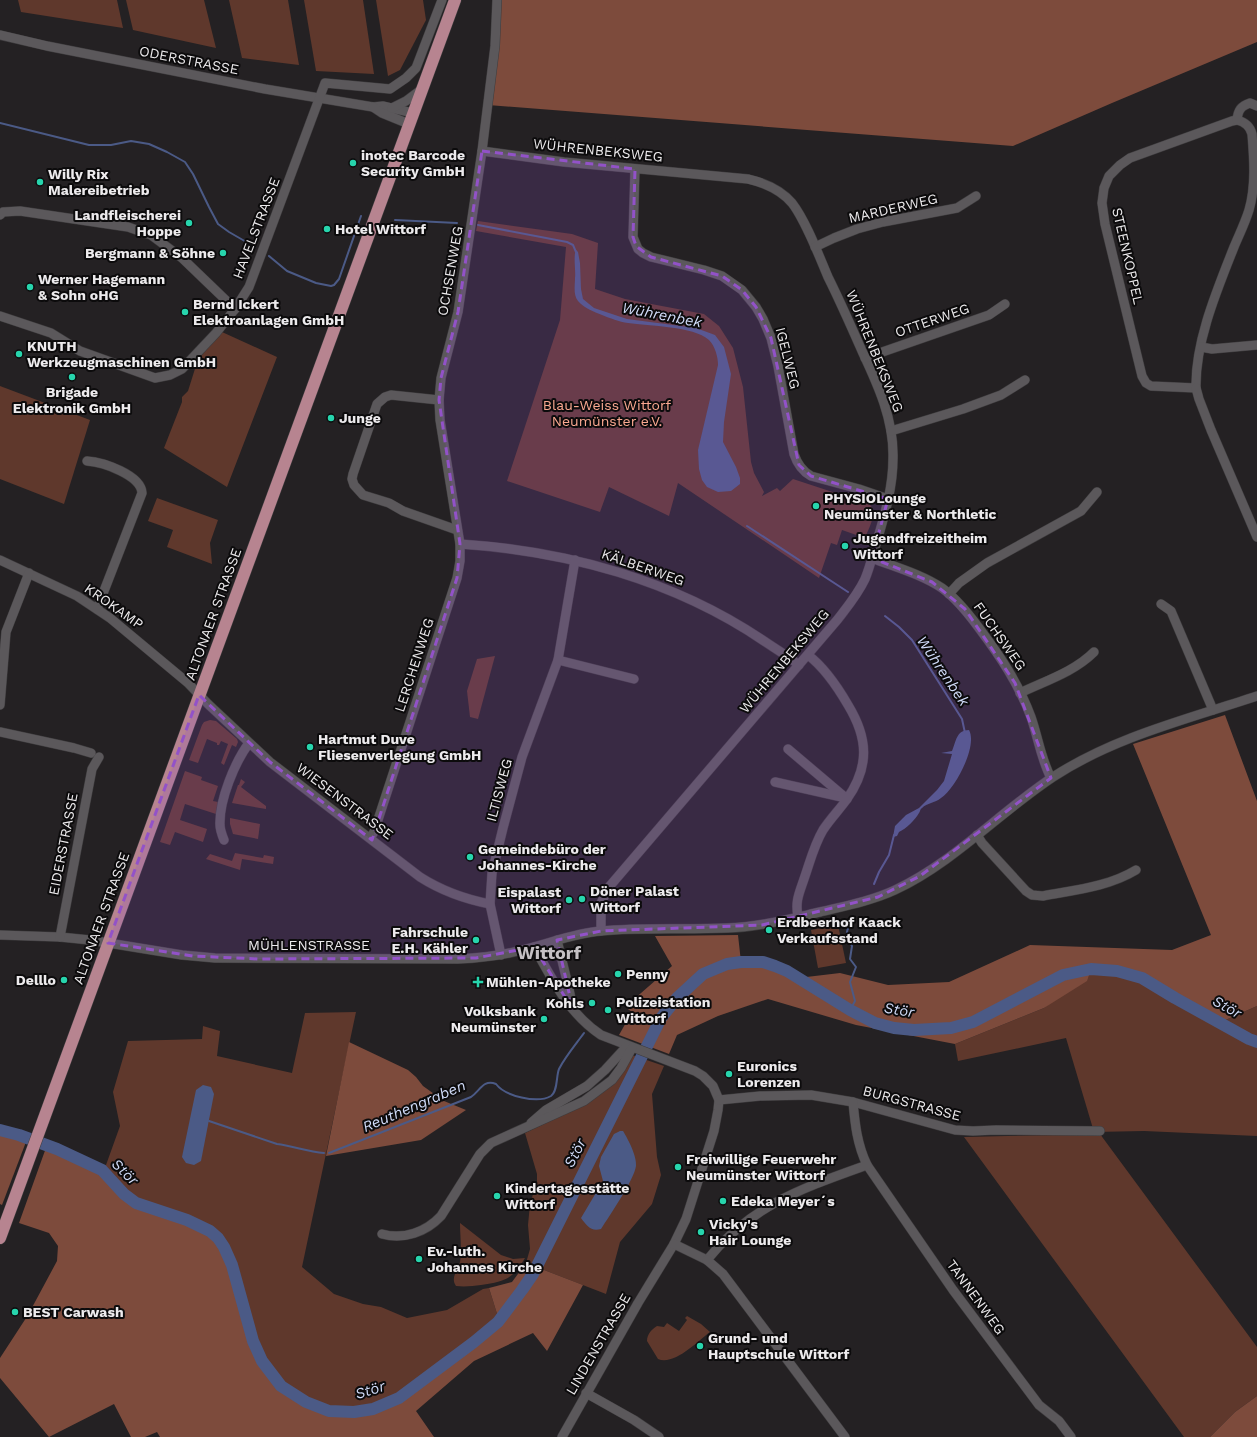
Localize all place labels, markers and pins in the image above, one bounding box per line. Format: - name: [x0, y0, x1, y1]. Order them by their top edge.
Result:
- place label: inotec Barcode Security GmbH: [361, 147, 465, 179]
- marker: inotec Barcode Security GmbH: [348, 158, 358, 168]
- place label: Willy Rix Malereibetrieb: [48, 166, 150, 198]
- marker: Willy Rix Malereibetrieb: [35, 177, 45, 187]
- place label: Landfleischerei Hoppe: [74, 207, 181, 239]
- marker: Landfleischerei Hoppe: [184, 218, 194, 228]
- place label: Hotel Wittorf: [335, 221, 426, 237]
- marker: Hotel Wittorf: [322, 224, 332, 234]
- place label: Bergmann & Söhne: [85, 245, 215, 261]
- marker: Bergmann & Söhne: [218, 248, 228, 258]
- place label: Werner Hagemann & Sohn oHG: [38, 271, 165, 303]
- marker: Werner Hagemann & Sohn oHG: [25, 282, 35, 292]
- place label: Bernd Ickert Elektroanlagen GmbH: [193, 296, 344, 328]
- marker: Bernd Ickert Elektroanlagen GmbH: [180, 307, 190, 317]
- place label: KNUTH Werkzeugmaschinen GmbH: [27, 338, 216, 370]
- marker: KNUTH Werkzeugmaschinen GmbH: [14, 349, 24, 359]
- marker: Brigade Elektronik GmbH: [67, 372, 77, 382]
- place label: Brigade Elektronik GmbH: [13, 384, 131, 416]
- place label: Junge: [339, 410, 381, 426]
- marker: Junge: [326, 413, 336, 423]
- place label: PHYSIOLounge Neumünster & Northletic: [824, 490, 996, 522]
- marker: PHYSIOLounge Neumünster & Northletic: [811, 501, 821, 511]
- place label: Jugendfreizeitheim Wittorf: [853, 530, 987, 562]
- marker: Jugendfreizeitheim Wittorf: [840, 541, 850, 551]
- place label: Hartmut Duve Fliesenverlegung GmbH: [318, 731, 481, 763]
- marker: Hartmut Duve Fliesenverlegung GmbH: [305, 742, 315, 752]
- place label: Gemeindebüro der Johannes-Kirche: [478, 841, 606, 873]
- marker: Gemeindebüro der Johannes-Kirche: [465, 852, 475, 862]
- place label: Döner Palast Wittorf: [590, 883, 679, 915]
- place label: Eispalast Wittorf: [497, 884, 561, 916]
- marker: Döner Palast Wittorf: [577, 894, 587, 904]
- marker: Eispalast Wittorf: [564, 895, 574, 905]
- place label: Erdbeerhof Kaack Verkaufsstand: [777, 914, 901, 946]
- place label: Fahrschule E.H. Kähler: [391, 924, 468, 956]
- marker: Erdbeerhof Kaack Verkaufsstand: [764, 925, 774, 935]
- marker: Fahrschule E.H. Kähler: [471, 935, 481, 945]
- place label: Penny: [626, 966, 668, 982]
- marker: Penny: [613, 969, 623, 979]
- place label: Delllo: [16, 972, 56, 988]
- place label: Mühlen-Apotheke: [486, 974, 611, 990]
- marker: Delllo: [59, 975, 69, 985]
- marker: Mühlen-Apotheke: [473, 977, 483, 987]
- place label: Polizeistation Wittorf: [616, 994, 710, 1026]
- place label: Kohls: [546, 995, 585, 1011]
- marker: Kohls: [587, 998, 597, 1008]
- place label: Volksbank Neumünster: [451, 1003, 536, 1035]
- marker: Polizeistation Wittorf: [603, 1005, 613, 1015]
- marker: Volksbank Neumünster: [539, 1014, 549, 1024]
- place label: Euronics Lorenzen: [737, 1058, 800, 1090]
- marker: Euronics Lorenzen: [724, 1069, 734, 1079]
- place label: Freiwillige Feuerwehr Neumünster Wittorf: [686, 1151, 836, 1183]
- marker: Freiwillige Feuerwehr Neumünster Wittorf: [673, 1162, 683, 1172]
- place label: Kindertagesstätte Wittorf: [505, 1180, 629, 1212]
- marker: Kindertagesstätte Wittorf: [492, 1191, 502, 1201]
- place label: Edeka Meyer´s: [731, 1193, 835, 1209]
- marker: Edeka Meyer´s: [718, 1196, 728, 1206]
- place label: Vicky's Hair Lounge: [709, 1216, 791, 1248]
- marker: Vicky's Hair Lounge: [696, 1227, 706, 1237]
- place label: Ev.-luth. Johannes Kirche: [427, 1243, 542, 1275]
- marker: Ev.-luth. Johannes Kirche: [414, 1254, 424, 1264]
- place label: BEST Carwash: [23, 1304, 124, 1320]
- marker: BEST Carwash: [10, 1307, 20, 1317]
- place label: Grund- und Hauptschule Wittorf: [708, 1330, 849, 1362]
- marker: Grund- und Hauptschule Wittorf: [695, 1341, 705, 1351]

